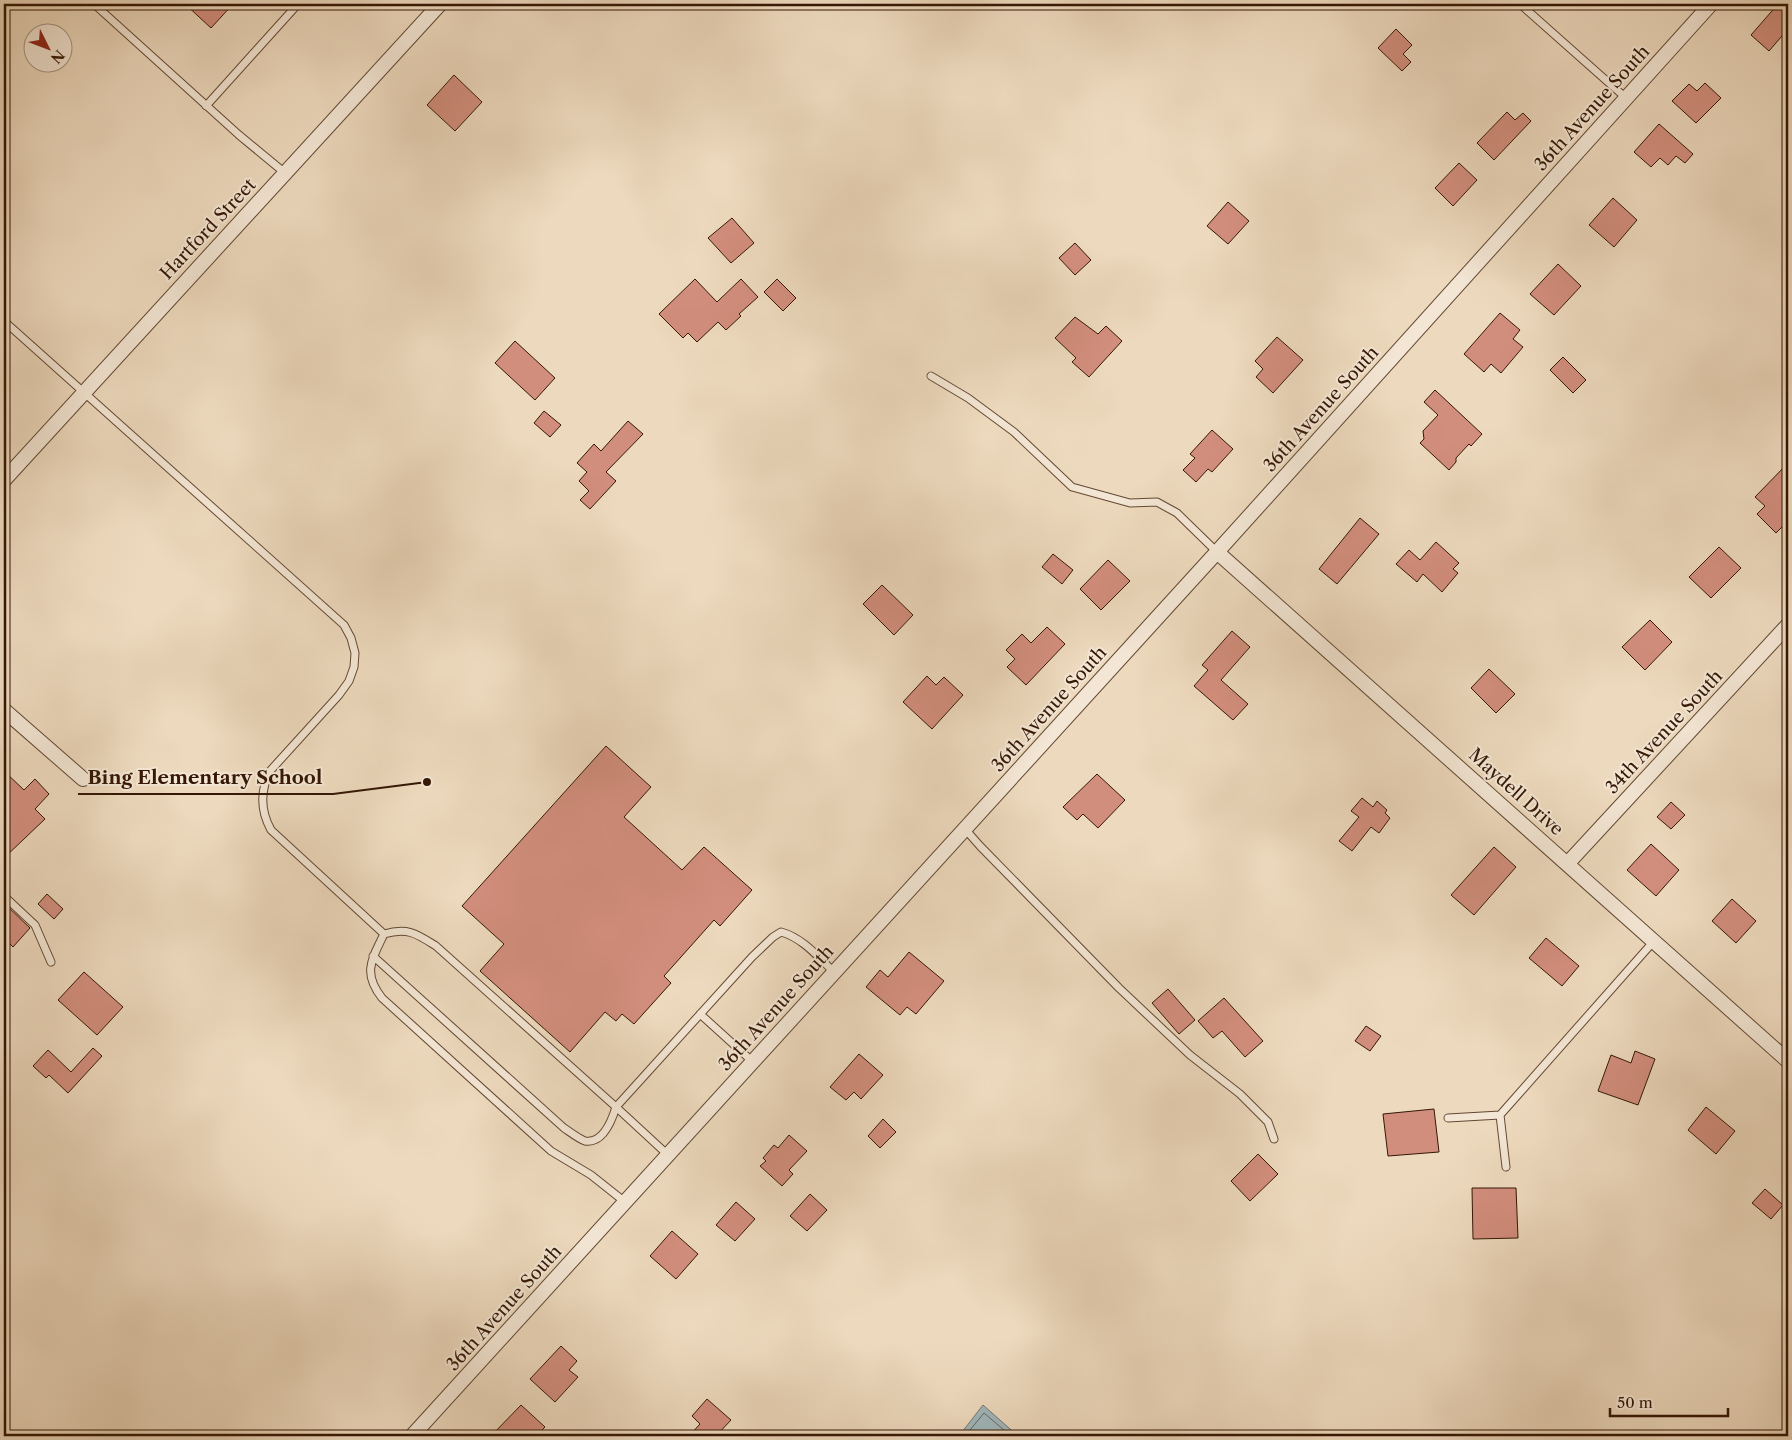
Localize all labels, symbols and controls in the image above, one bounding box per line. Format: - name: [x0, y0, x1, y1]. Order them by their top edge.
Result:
- north arrow: [22, 22, 72, 72]
- street label: 36th Avenue South: [1530, 41, 1654, 175]
- text: N: [47, 46, 68, 67]
- street label: Hartford Street: [156, 173, 261, 284]
- street label: 36th Avenue South: [1259, 342, 1383, 476]
- street label: 36th Avenue South: [987, 642, 1111, 776]
- street label: 34th Avenue South: [1601, 666, 1727, 798]
- street label: Maydell Drive: [1464, 744, 1568, 840]
- callout: Bing Elementary School: [78, 760, 333, 794]
- text: Bing Elementary School: [87, 766, 323, 789]
- street label: 36th Avenue South: [714, 941, 838, 1075]
- street label: 36th Avenue South: [442, 1241, 566, 1375]
- scale bar: [1610, 1385, 1727, 1417]
- text: 50 m: [1617, 1393, 1653, 1412]

